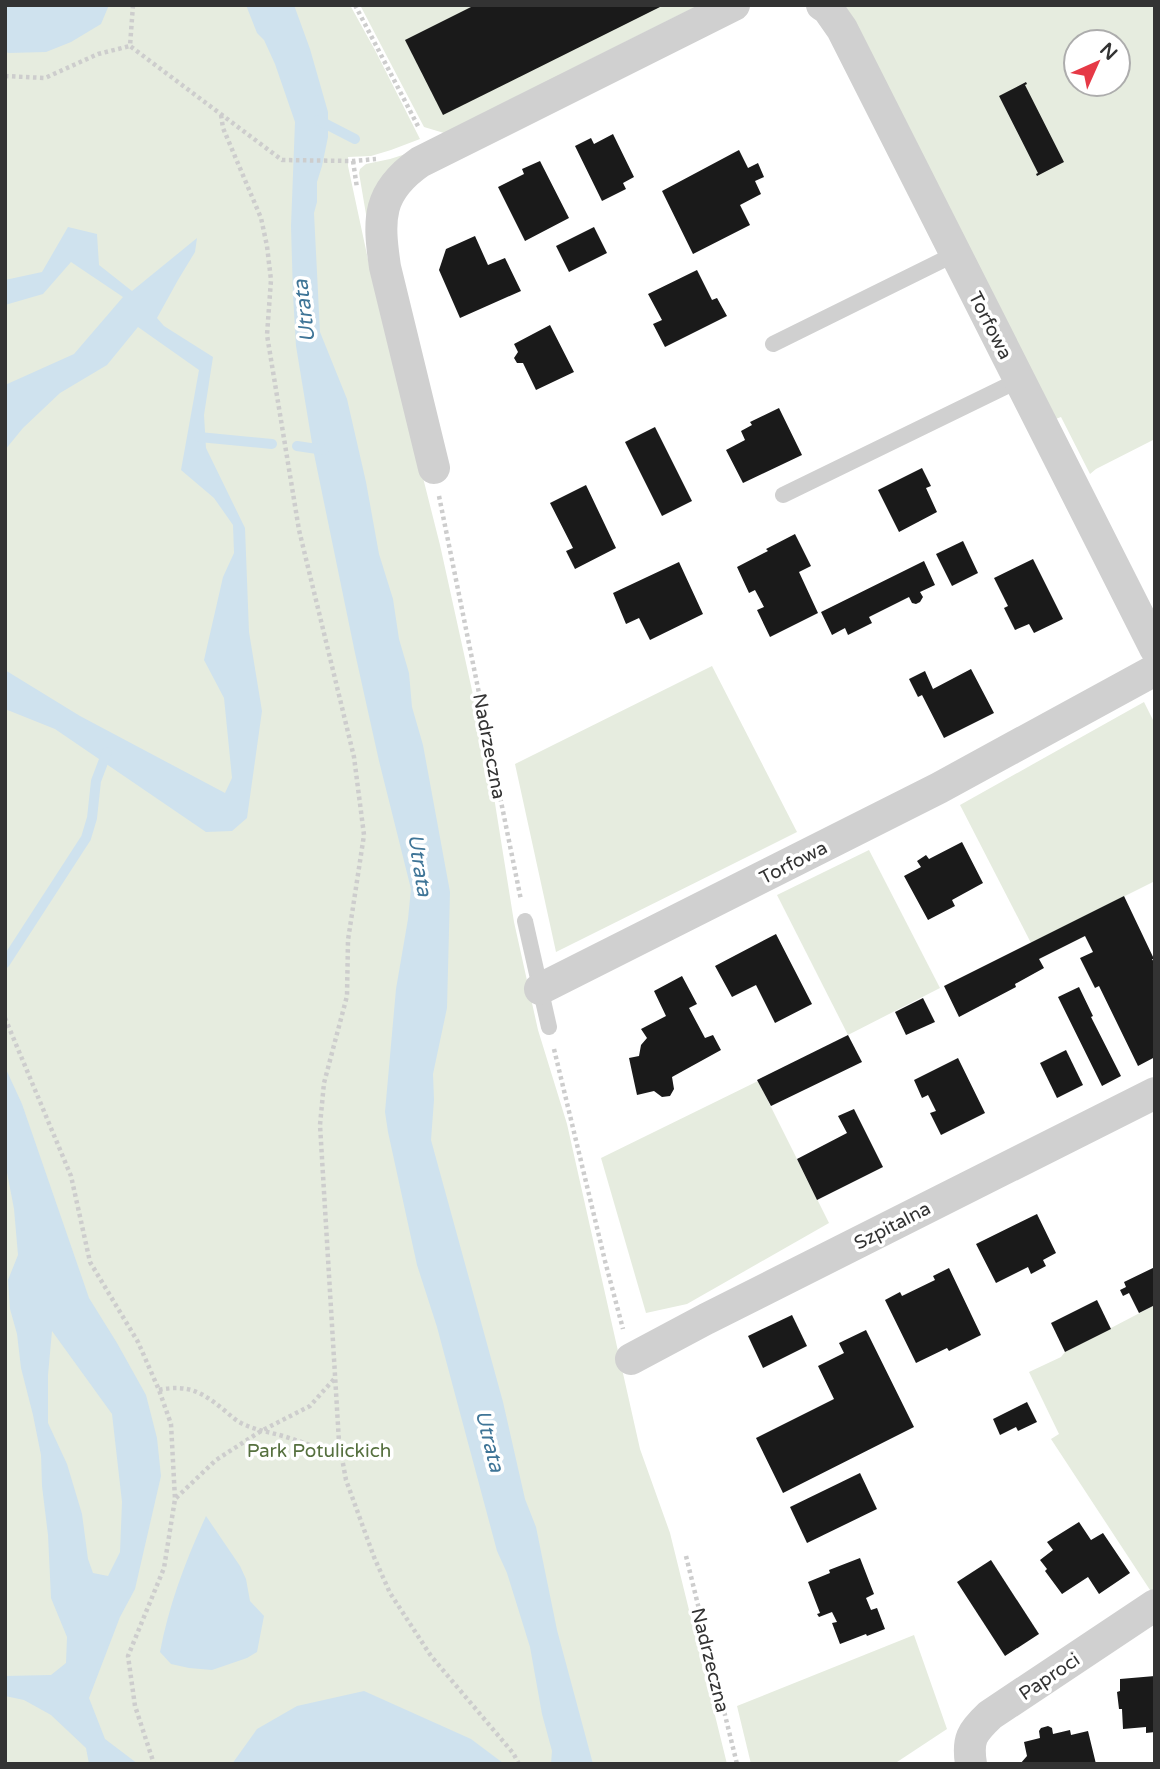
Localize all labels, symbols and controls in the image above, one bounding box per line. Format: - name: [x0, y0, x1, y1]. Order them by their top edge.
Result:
- north arrow: [1062, 28, 1132, 98]
- text: N: [1095, 39, 1121, 65]
- water label: Utrata: [288, 277, 321, 344]
- street label: Torfowa: [964, 288, 1016, 363]
- street label: Nadrzeczna: [468, 691, 510, 801]
- water label: Utrata: [402, 832, 437, 899]
- street label: Torfowa: [756, 837, 831, 889]
- street label: Szpitalna: [851, 1197, 934, 1254]
- water label: Utrata: [470, 1407, 510, 1476]
- park label: Park Potulickich: [247, 1440, 391, 1462]
- street label: Nadrzeczna: [686, 1606, 734, 1715]
- street label: Paproci: [1015, 1649, 1084, 1705]

